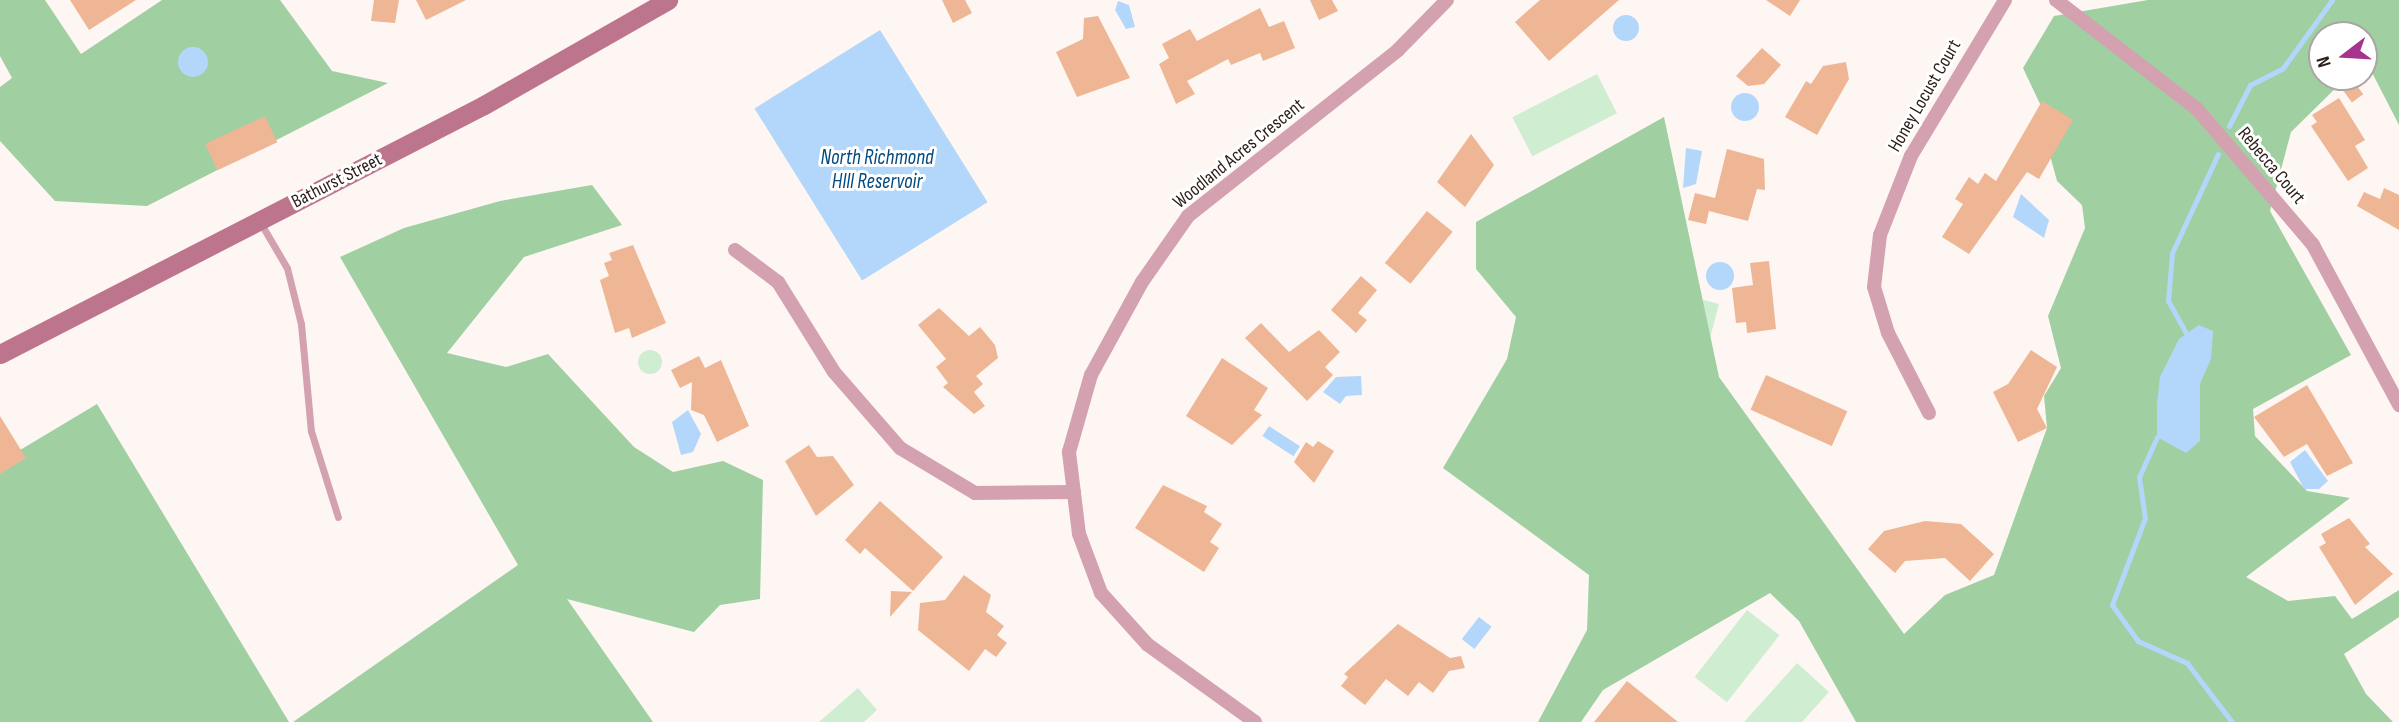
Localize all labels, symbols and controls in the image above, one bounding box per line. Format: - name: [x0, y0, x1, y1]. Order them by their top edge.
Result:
- north arrow: [2308, 21, 2378, 91]
- street label: Honey Locust Court: [1884, 36, 1966, 156]
- text: N: [2312, 53, 2337, 70]
- street label: Woodland Acres Crescent: [1169, 94, 1309, 214]
- street label: Rebecca Court: [2232, 123, 2310, 209]
- water label: North Richmond HIll Reservoir: [820, 145, 934, 195]
- street label: Bathurst Street: [288, 148, 386, 214]

